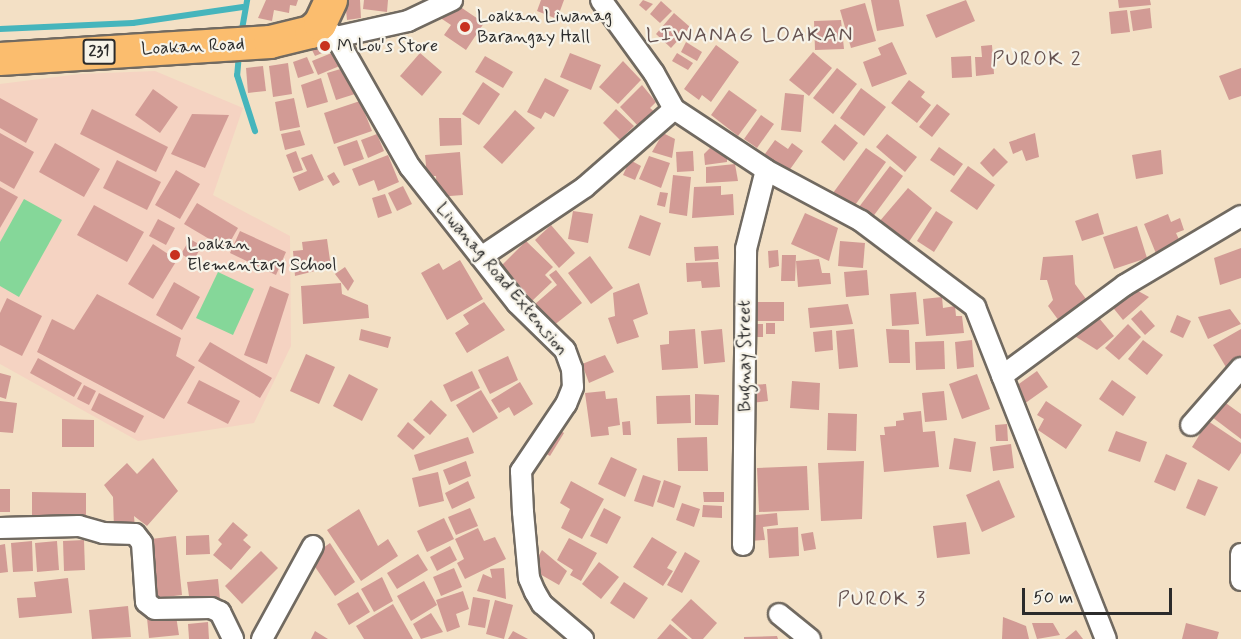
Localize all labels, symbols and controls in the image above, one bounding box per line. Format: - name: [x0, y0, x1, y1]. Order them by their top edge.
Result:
- place label: Loakan Liwanag Barangay Hall: [477, 6, 612, 48]
- marker: Loakan Liwanag Barangay Hall: [458, 20, 472, 34]
- district label: LIWANAG LOAKAN: [648, 22, 852, 48]
- street label: Loakan Road: [141, 34, 245, 60]
- place label: M Lou's Store: [337, 35, 440, 57]
- road number: 231: [82, 39, 116, 65]
- marker: M Lou's Store: [318, 39, 332, 53]
- district label: PUROK 2: [994, 47, 1080, 71]
- street label: Liwanag Road Extension: [432, 198, 572, 360]
- place label: Loakan Elementary School: [187, 234, 337, 276]
- marker: Loakan Elementary School: [168, 248, 182, 262]
- street label: Bugnay Street: [734, 298, 756, 414]
- scale bar: [1025, 576, 1175, 614]
- text: 50 m: [1033, 586, 1073, 610]
- district label: PUROK 3: [839, 587, 925, 611]

